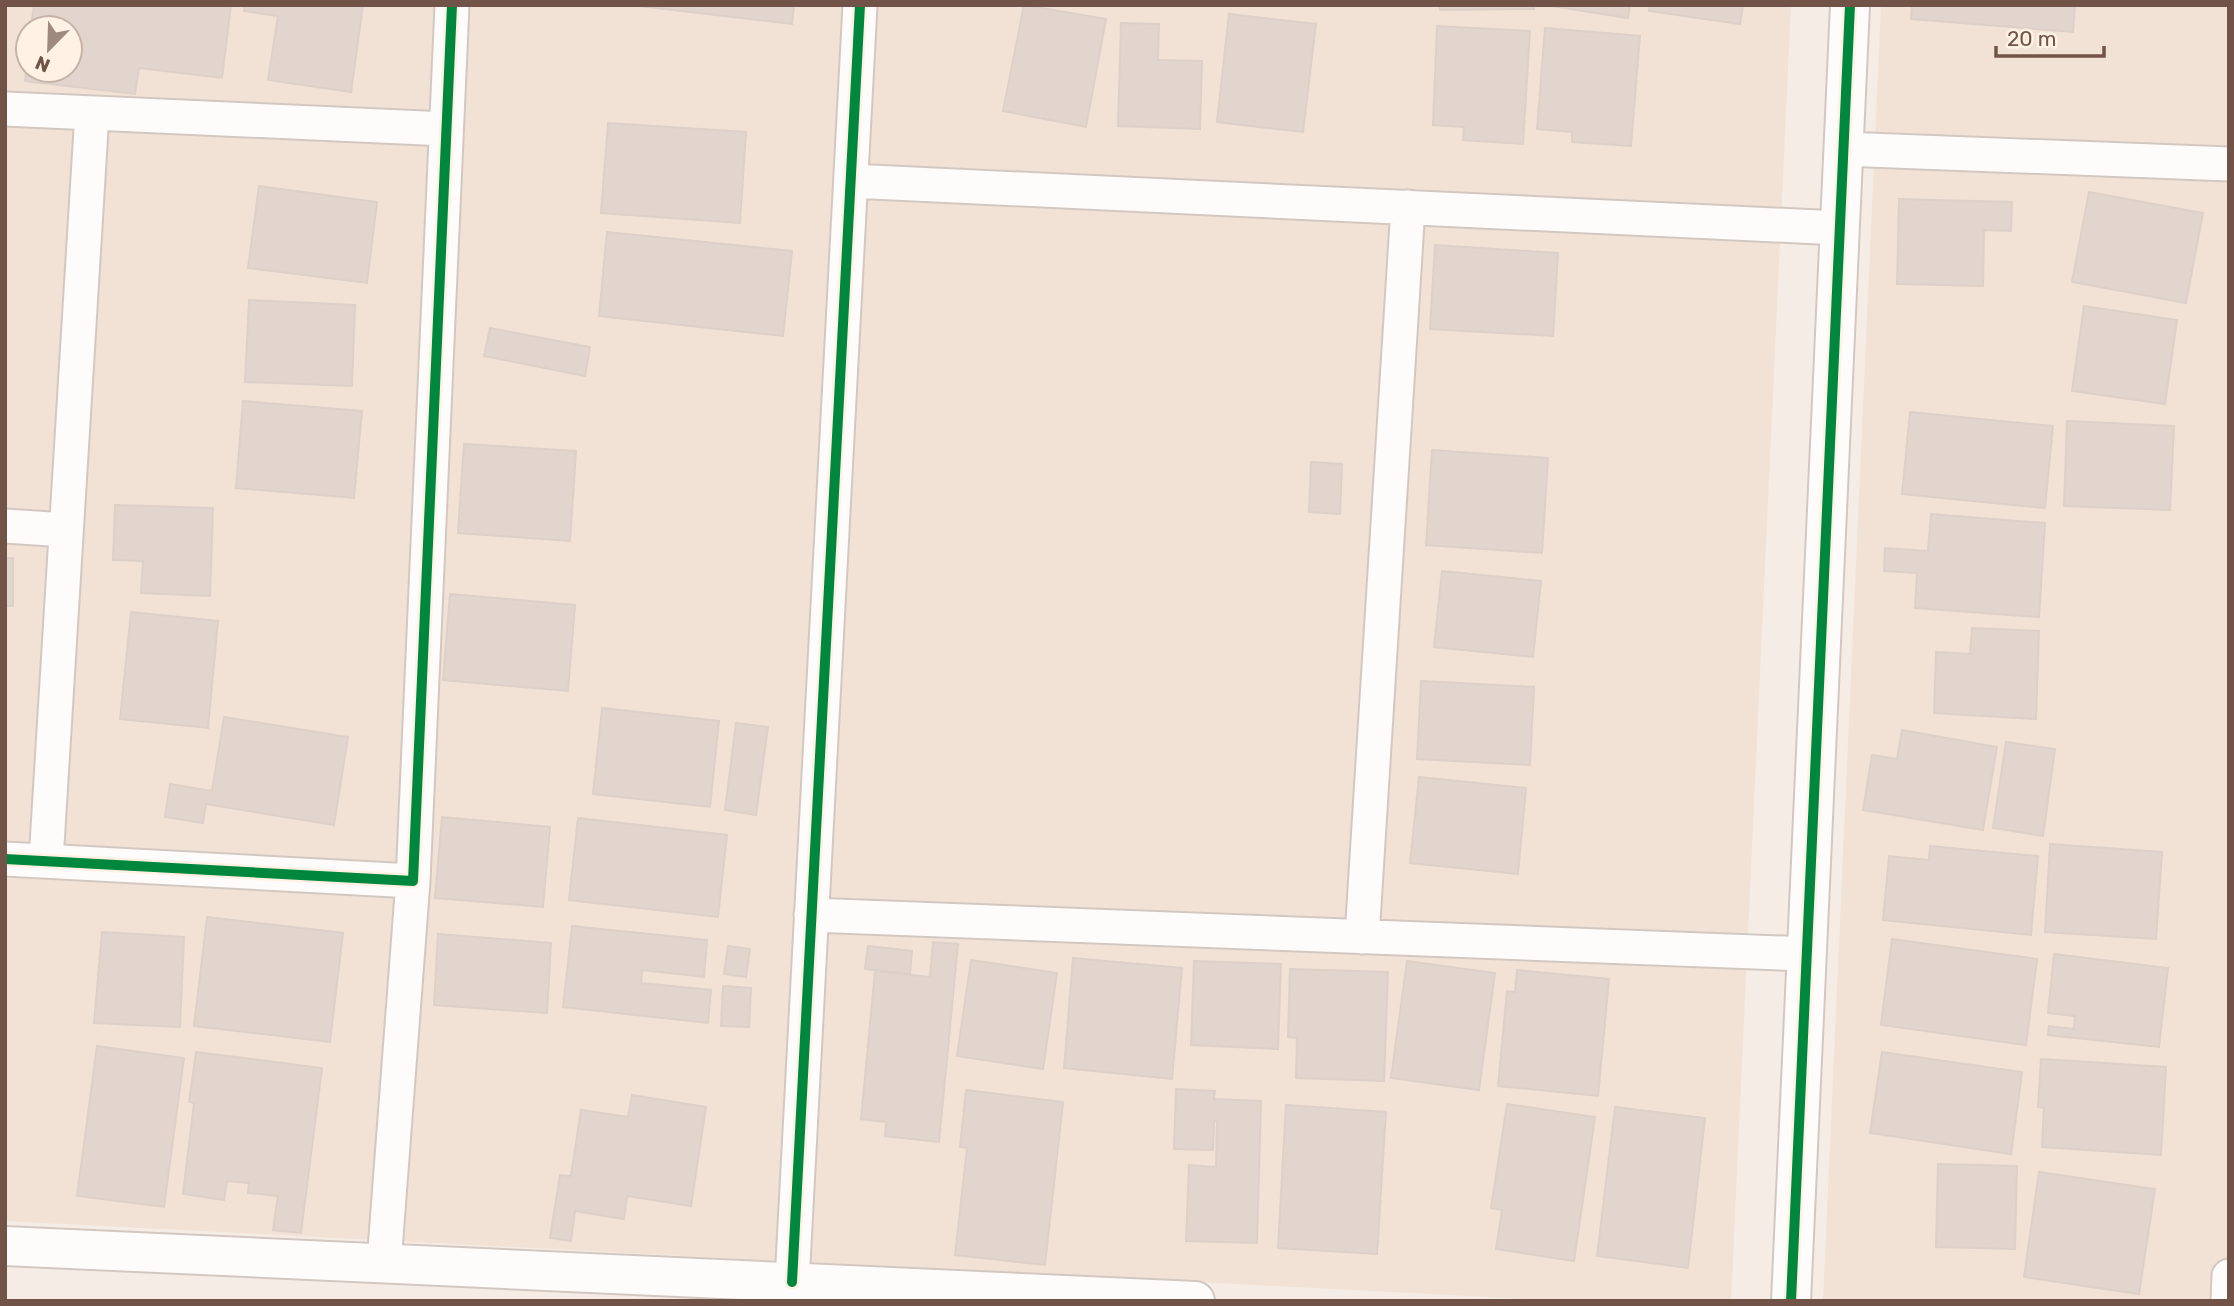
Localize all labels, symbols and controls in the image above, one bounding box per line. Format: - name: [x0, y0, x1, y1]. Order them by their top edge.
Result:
- north arrow: [14, 14, 84, 84]
- scale bar: [1996, 14, 2104, 58]
- text: 20 m: [2007, 26, 2056, 51]
- text: N: [32, 51, 53, 77]

